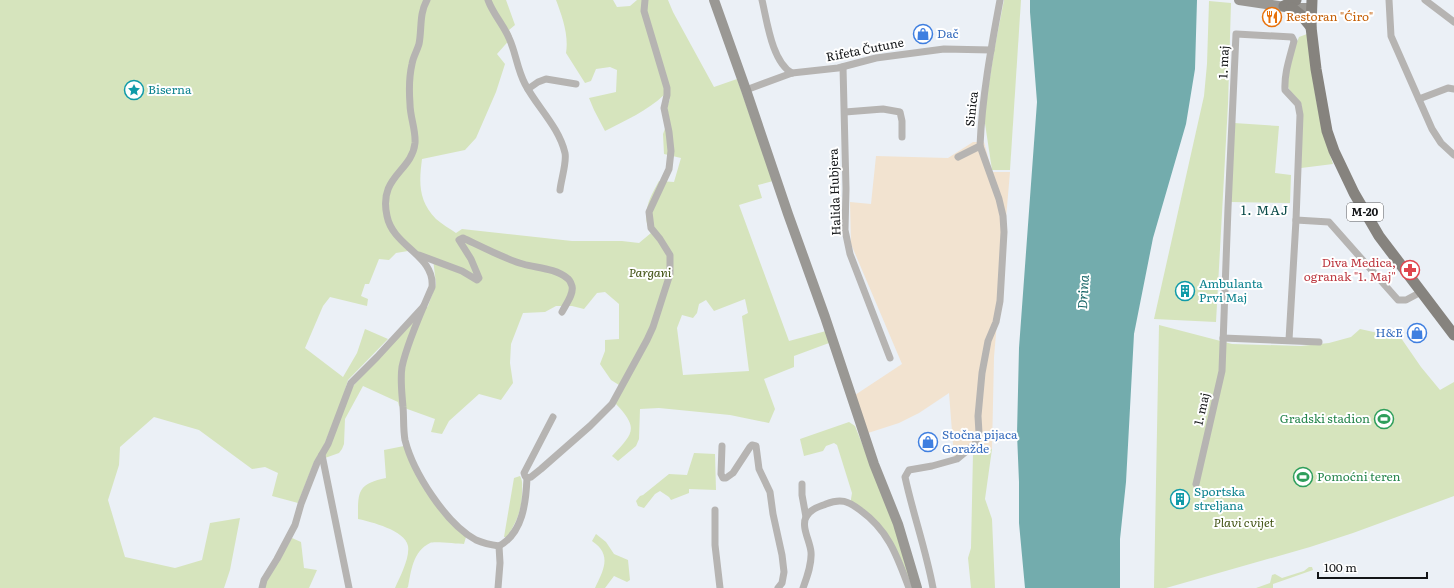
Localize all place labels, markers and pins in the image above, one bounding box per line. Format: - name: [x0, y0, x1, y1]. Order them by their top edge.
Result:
- restaurant icon: Restoran "Ćiro": [1261, 6, 1283, 28]
- place label: Restoran "Ćiro": [1286, 7, 1373, 25]
- shop icon: Dač: [912, 23, 934, 45]
- place label: Dač: [937, 24, 959, 42]
- place icon: Biserna: [123, 79, 145, 101]
- place label: Biserna: [148, 80, 192, 98]
- place label: Diva Medica, ogranak "1. Maj": [1304, 253, 1396, 285]
- pharmacy icon: Diva Medica, ogranak "1. Maj": [1399, 259, 1421, 281]
- place label: Ambulanta Prvi Maj: [1199, 274, 1263, 306]
- building icon: Ambulanta Prvi Maj: [1174, 280, 1196, 302]
- shop icon: H&E: [1406, 322, 1428, 344]
- place label: H&E: [1376, 323, 1403, 341]
- sports icon: Gradski stadion: [1373, 408, 1395, 430]
- place label: Gradski stadion: [1280, 409, 1370, 427]
- place label: Stočna pijaca Goražde: [942, 425, 1018, 457]
- shop icon: Stočna pijaca Goražde: [917, 431, 939, 453]
- sports icon: Pomoćni teren: [1292, 466, 1314, 488]
- place label: Pomoćni teren: [1317, 467, 1401, 485]
- place label: Sportska streljana: [1194, 482, 1245, 514]
- building icon: Sportska streljana: [1169, 488, 1191, 510]

